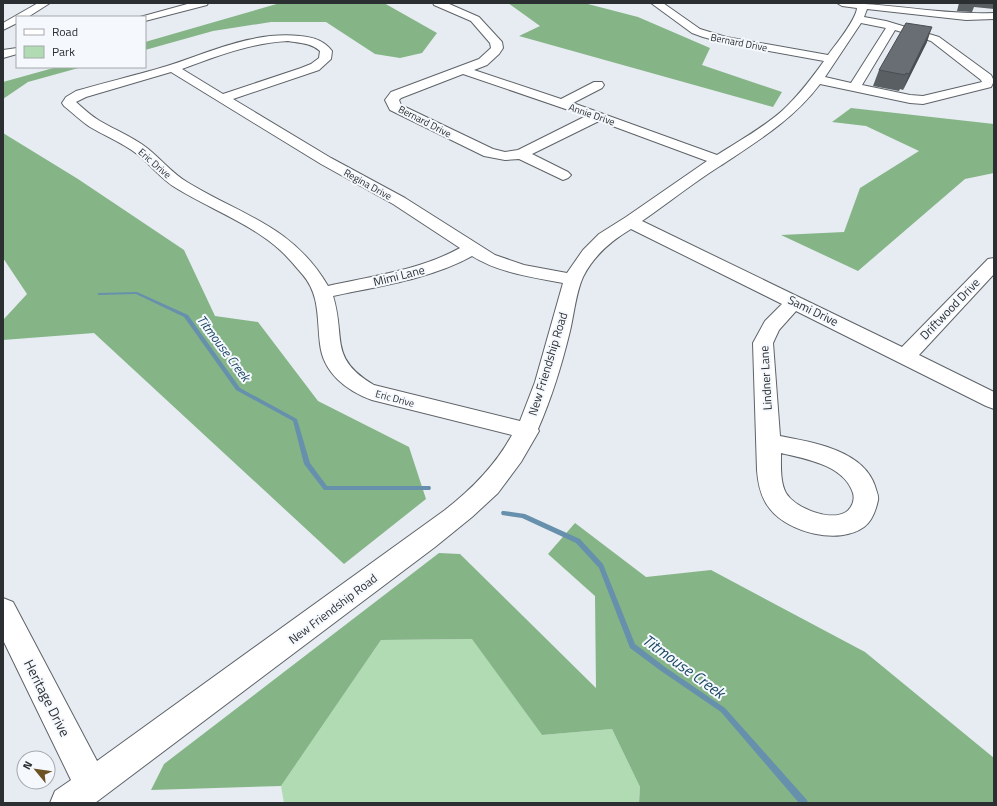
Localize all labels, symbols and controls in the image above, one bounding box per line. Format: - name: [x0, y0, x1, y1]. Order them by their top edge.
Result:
- legend: [16, 16, 146, 68]
- text: Road: [52, 22, 78, 41]
- street label: Bernard Drive: [709, 30, 769, 55]
- text: Park: [52, 42, 75, 61]
- street label: Annie Drive: [567, 100, 617, 129]
- street label: Bernard Drive: [396, 102, 454, 141]
- street label: Eric Drive: [135, 145, 175, 182]
- street label: Regina Drive: [341, 165, 395, 204]
- street label: Mimi Lane: [371, 260, 427, 291]
- street label: Driftwood Drive: [915, 273, 984, 344]
- street label: Sami Drive: [785, 290, 842, 331]
- street label: New Friendship Road: [523, 310, 572, 418]
- water label: Titmouse Creek: [192, 311, 257, 387]
- street label: Lindner Lane: [754, 345, 777, 411]
- street label: Eric Drive: [374, 386, 416, 411]
- street label: New Friendship Road: [284, 569, 381, 648]
- water label: Titmouse Creek: [638, 628, 732, 705]
- street label: Heritage Drive: [19, 655, 76, 740]
- north arrow: [16, 750, 56, 790]
- text: N: [18, 758, 36, 772]

